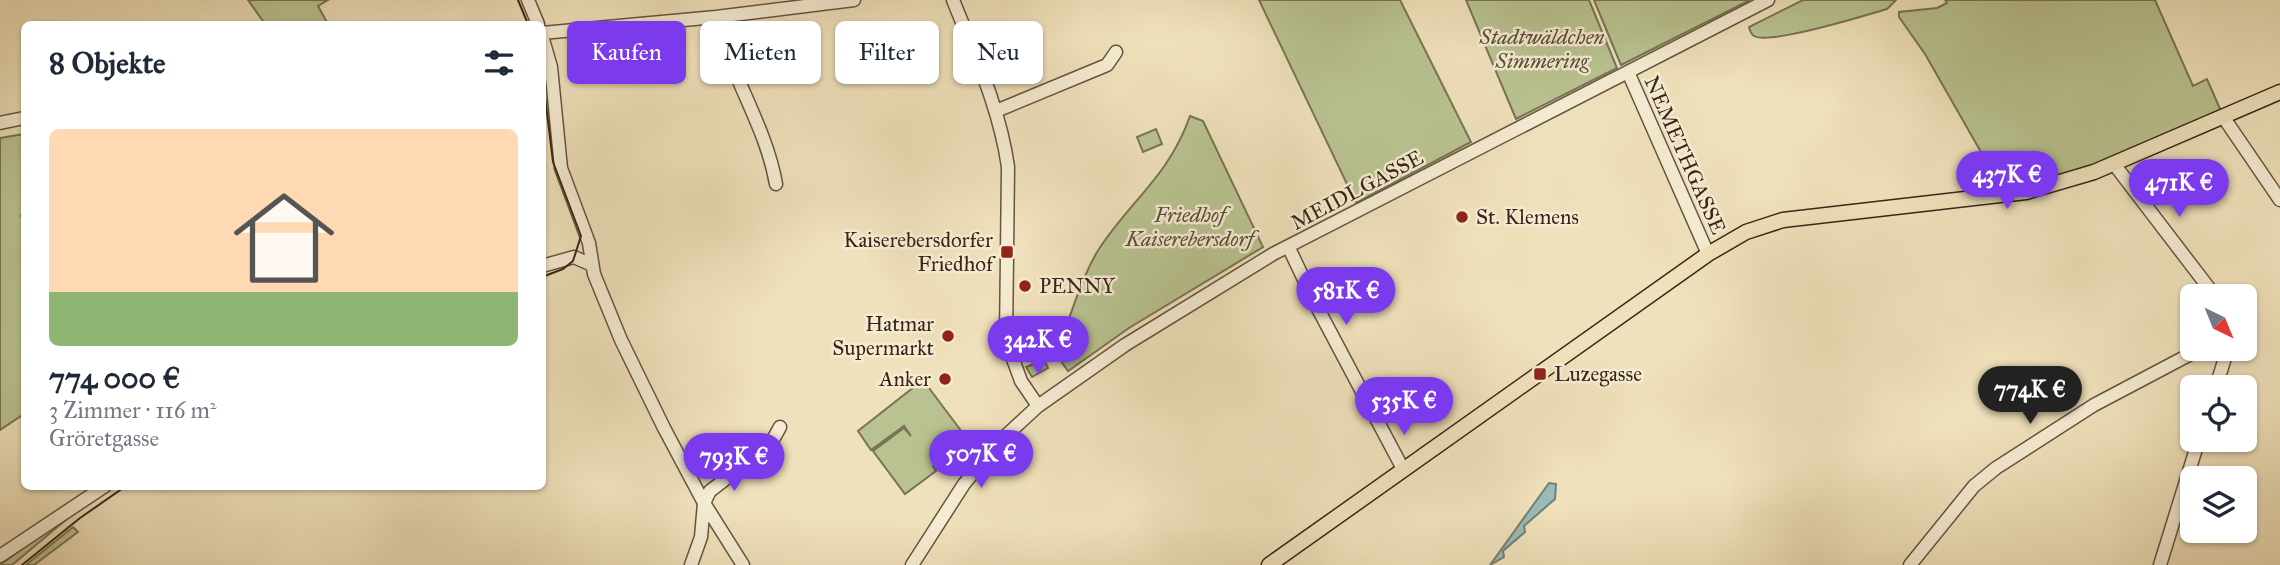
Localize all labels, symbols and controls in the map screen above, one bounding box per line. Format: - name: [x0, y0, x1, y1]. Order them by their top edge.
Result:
- chip: Kaufen: [567, 21, 686, 84]
- chip: Mieten: [700, 21, 821, 84]
- chip: Filter: [835, 21, 939, 84]
- chip: Neu: [953, 21, 1043, 84]
- park label: Stadtwäldchen Simmering: [1479, 24, 1604, 74]
- icon: filters: [480, 44, 518, 82]
- text: 8 Objekte: [49, 45, 166, 81]
- street label: NEMETHGASSE: [1638, 72, 1732, 238]
- street label: MEIDLGASSE: [1286, 144, 1428, 236]
- pin: 437K €: [1950, 152, 2064, 211]
- text: 437K €: [1972, 160, 2042, 188]
- pin: 471K €: [2122, 160, 2236, 219]
- text: 471K €: [2145, 168, 2213, 196]
- icon: home: [221, 175, 347, 301]
- park label: Friedhof Kaiserebersdorf: [1125, 202, 1260, 252]
- place label: St. Klemens: [1476, 204, 1579, 230]
- marker: St. Klemens: [1454, 209, 1470, 225]
- place label: Kaiserebersdorfer Friedhof: [843, 227, 996, 277]
- marker: Kaiserebersdorfer Friedhof: [999, 244, 1015, 260]
- pin: 581K €: [1289, 268, 1403, 327]
- place label: PENNY: [1039, 273, 1116, 299]
- text: 581K €: [1312, 276, 1380, 304]
- marker: PENNY: [1017, 278, 1033, 294]
- north arrow: [2180, 284, 2258, 360]
- map controls: [2180, 284, 2257, 543]
- place label: Hatmar Supermarkt: [832, 311, 935, 361]
- pin: 342K €: [981, 316, 1095, 376]
- text: 342K €: [1004, 325, 1072, 353]
- marker: Hatmar Supermarkt: [940, 328, 956, 344]
- text: 774 000 €: [49, 360, 181, 396]
- place label: Luzegasse: [1554, 361, 1642, 387]
- place label: Anker: [878, 366, 931, 392]
- marker: Luzegasse: [1532, 366, 1548, 382]
- pin: 774K €: [1973, 366, 2087, 426]
- marker: Anker: [937, 371, 953, 387]
- text: 774K €: [1994, 375, 2066, 403]
- button: locate: [2180, 375, 2257, 452]
- pin: 535K €: [1347, 378, 1461, 437]
- text: 535K €: [1371, 386, 1437, 414]
- text: 3 Zimmer · 116 m²: [49, 396, 216, 424]
- text: Gröretgasse: [49, 424, 159, 452]
- pin: 507K €: [924, 430, 1038, 490]
- pin: 793K €: [677, 434, 791, 493]
- text: 507K €: [945, 439, 1017, 467]
- text: 793K €: [699, 442, 769, 470]
- button: layers: [2180, 466, 2257, 543]

